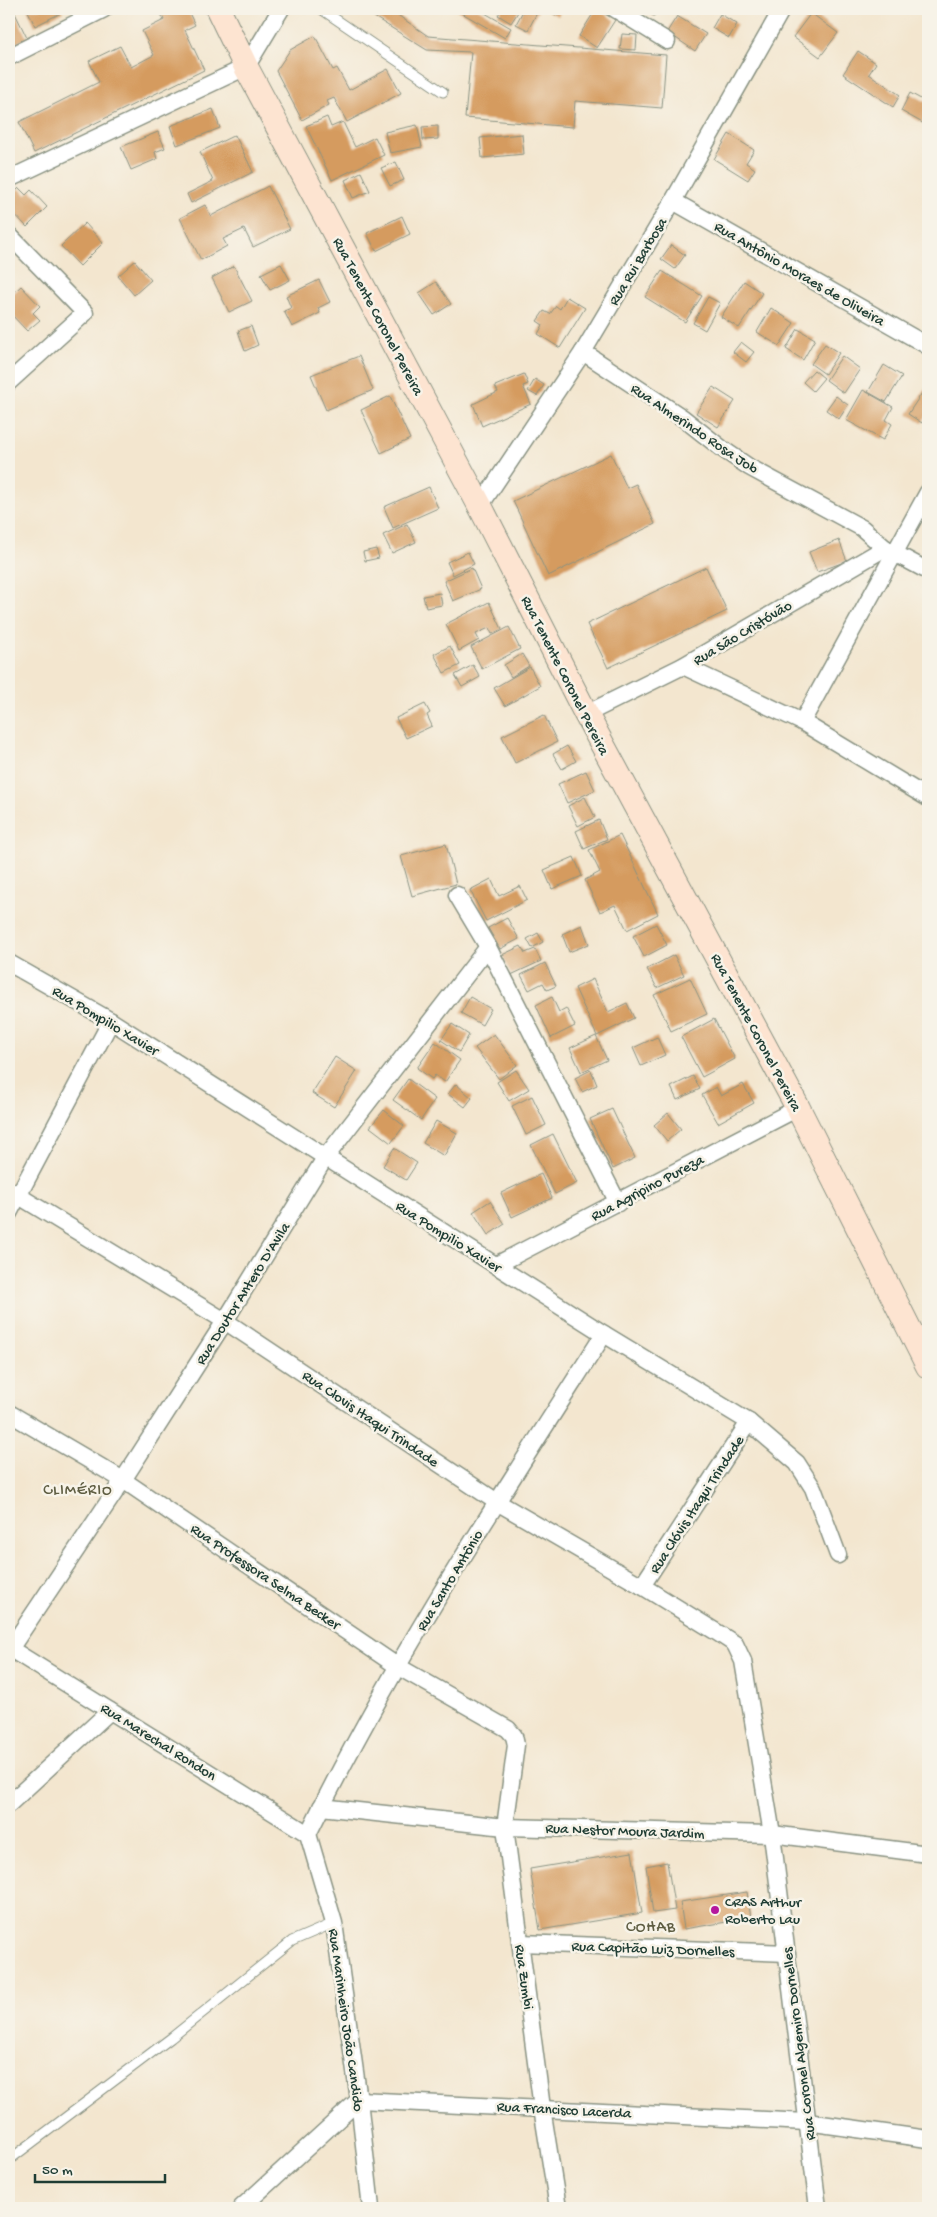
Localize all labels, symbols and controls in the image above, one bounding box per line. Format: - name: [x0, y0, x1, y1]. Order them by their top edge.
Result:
- street label: Rua Rui Barbosa: [605, 214, 672, 309]
- street label: Rua Antônio Moraes de Oliveira: [711, 218, 888, 331]
- street label: Rua Tenente Coronel Pereira: [328, 235, 427, 400]
- street label: Rua Almerindo Rosa Job: [627, 380, 761, 479]
- street label: Rua Tenente Coronel Pereira: [516, 593, 613, 759]
- street label: Rua São Cristóvão: [690, 597, 796, 670]
- street label: Rua Tenente Coronel Pereira: [706, 951, 805, 1116]
- street label: Rua Pompilio Xavier: [48, 983, 163, 1062]
- street label: Rua Agripino Pureza: [588, 1151, 708, 1226]
- street label: Rua Pompilio Xavier: [392, 1198, 506, 1278]
- street label: Rua Doutor Antero D'Avila: [192, 1219, 295, 1369]
- street label: Rua Clovis Itaqui Trindade: [298, 1367, 442, 1472]
- street label: Rua Clóvis Itaqui Trindade: [646, 1432, 749, 1577]
- district label: CLIMÉRIO: [43, 1482, 113, 1501]
- street label: Rua Professora Selma Becker: [186, 1521, 345, 1636]
- street label: Rua Santo Antônio: [413, 1527, 488, 1635]
- street label: Rua Marechal Rondon: [97, 1700, 219, 1786]
- street label: Rua Nestor Moura Jardim: [545, 1820, 705, 1844]
- place label: CRAS Arthur Roberto Lau: [725, 1894, 803, 1929]
- marker: CRAS Arthur Roberto Lau: [709, 1904, 721, 1916]
- district label: COHAB: [626, 1919, 676, 1938]
- street label: Rua Marinheiro João Candido: [323, 1928, 367, 2113]
- street label: Rua Capitão Luiz Dornelles: [571, 1938, 735, 1962]
- street label: Rua Zumbi: [510, 1944, 536, 2011]
- street label: Rua Coronel Algemiro Dornelles: [779, 1946, 821, 2141]
- street label: Rua Francisco Lacerda: [496, 2098, 632, 2124]
- scale bar: [35, 2152, 165, 2184]
- text: 50 m: [42, 2162, 73, 2180]

